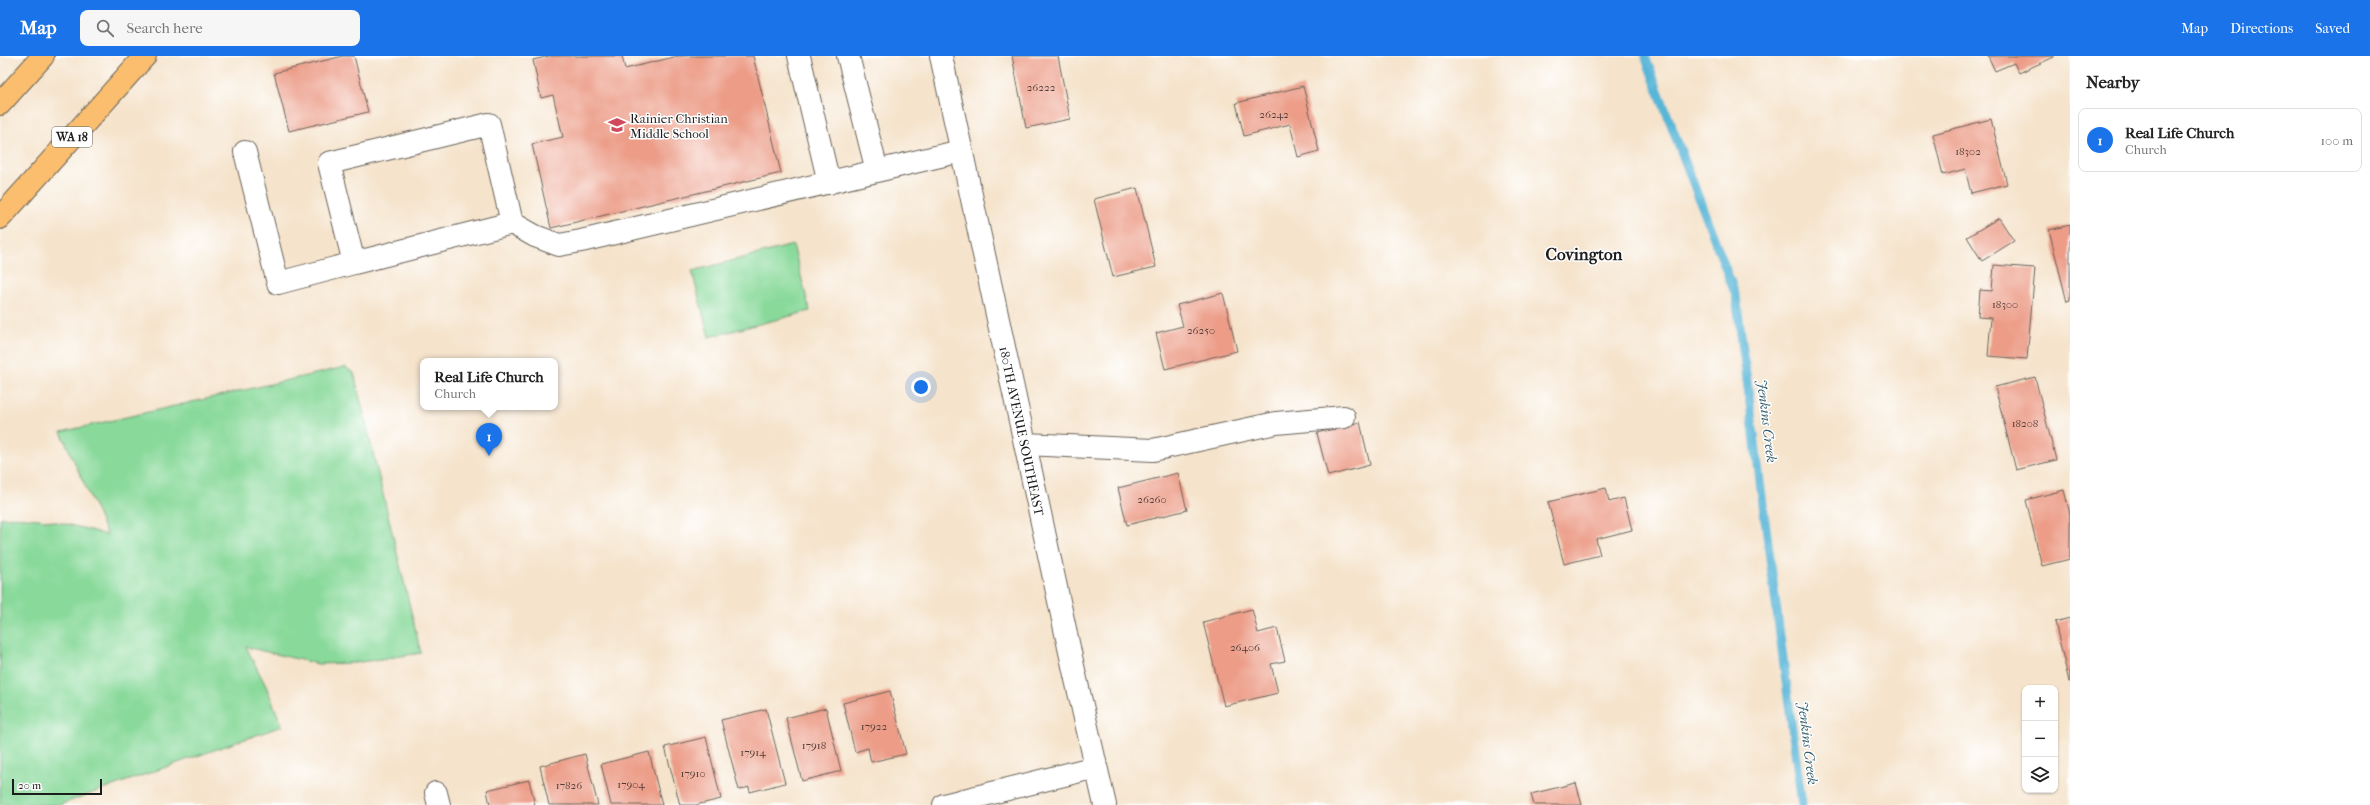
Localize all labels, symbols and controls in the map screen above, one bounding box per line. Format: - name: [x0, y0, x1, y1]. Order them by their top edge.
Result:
- search box: [80, 10, 360, 46]
- text: Map: [20, 17, 56, 39]
- icon: search: [94, 17, 116, 39]
- text: Search here: [126, 19, 203, 37]
- text: Map: [2181, 20, 2208, 37]
- text: Directions: [2230, 20, 2293, 37]
- text: Saved: [2315, 20, 2350, 37]
- text: Nearby: [2086, 72, 2140, 92]
- house number: 26222: [1027, 81, 1056, 94]
- house number: 26242: [1259, 108, 1289, 121]
- place label: Rainier Christian Middle School: [630, 111, 728, 141]
- school or university icon: Rainier Christian Middle School: [607, 115, 627, 135]
- text: Real Life Church: [2125, 124, 2234, 142]
- road number: WA 18: [52, 127, 92, 147]
- text: 1: [2098, 133, 2102, 148]
- text: 100 m: [2320, 133, 2353, 148]
- text: Church: [2125, 142, 2167, 157]
- house number: 18302: [1955, 145, 1981, 158]
- district label: Covington: [1546, 244, 1624, 265]
- house number: 18300: [1992, 298, 2018, 311]
- house number: 26250: [1187, 324, 1215, 337]
- street label: 180TH AVENUE SOUTHEAST: [996, 345, 1047, 517]
- popup: [420, 358, 558, 410]
- text: Real Life Church: [434, 368, 544, 386]
- your location: [911, 377, 931, 397]
- water label: Jenkins Creek: [1753, 378, 1780, 464]
- text: Church: [434, 386, 476, 401]
- house number: 18208: [2012, 417, 2038, 430]
- pin: 1: [476, 423, 502, 456]
- house number: 26260: [1137, 493, 1167, 506]
- house number: 26406: [1230, 641, 1260, 654]
- map controls: [2022, 685, 2058, 793]
- button: +: [2022, 685, 2058, 721]
- water label: Jenkins Creek: [1794, 700, 1821, 786]
- house number: 17922: [861, 720, 887, 733]
- button: −: [2022, 721, 2058, 757]
- house number: 17918: [802, 739, 826, 752]
- house number: 17914: [740, 746, 766, 759]
- button: layers: [2022, 757, 2058, 793]
- house number: 17910: [681, 767, 705, 780]
- scale bar: [12, 777, 102, 796]
- house number: 17904: [617, 778, 645, 791]
- text: 20 m: [18, 779, 41, 792]
- house number: 17826: [556, 779, 582, 792]

